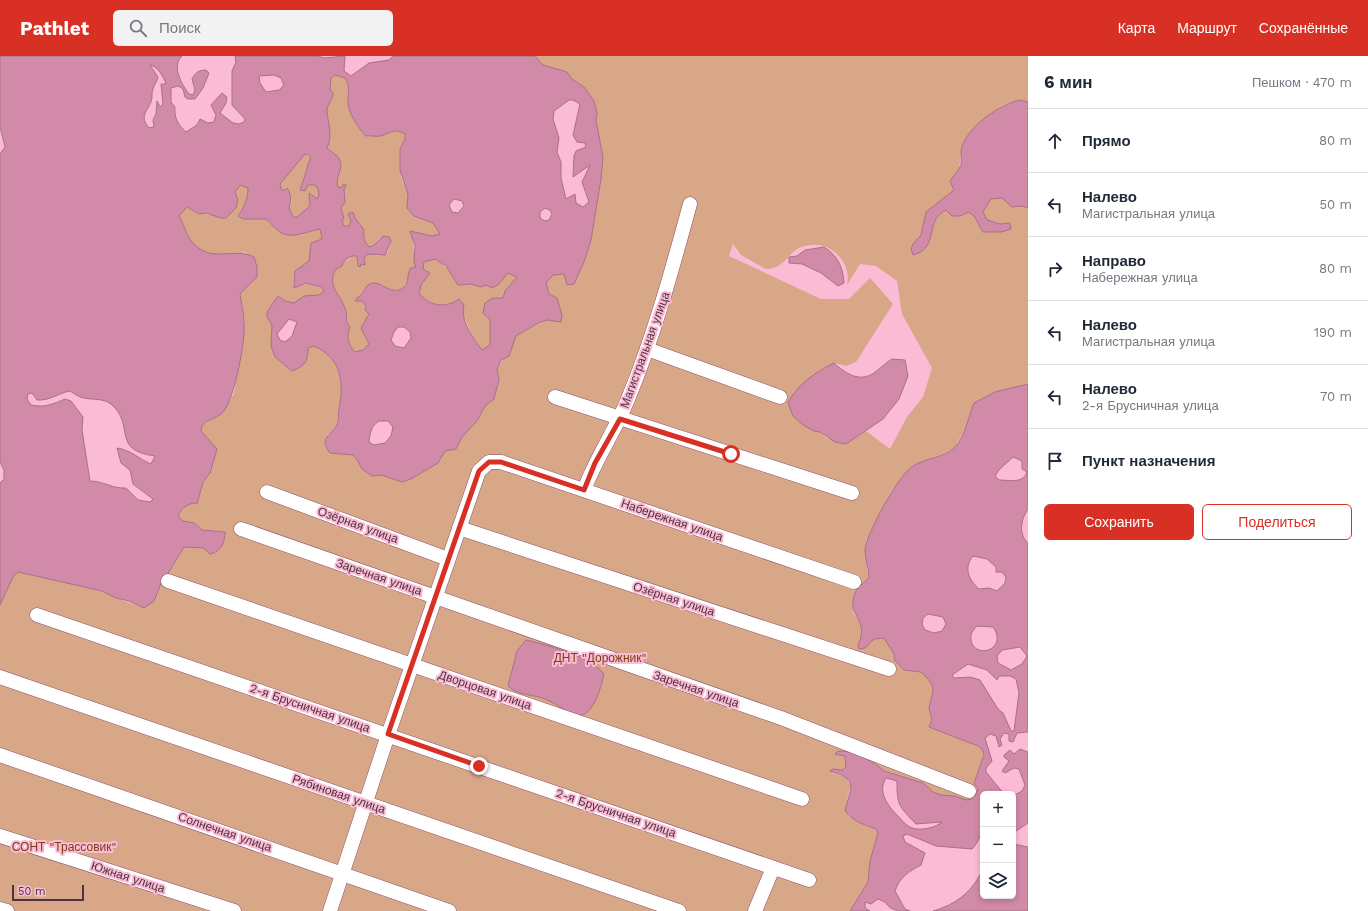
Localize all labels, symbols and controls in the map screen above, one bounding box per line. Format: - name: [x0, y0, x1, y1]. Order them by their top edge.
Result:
- search box: [113, 10, 393, 46]
- text: Pathlet: [20, 17, 89, 40]
- icon: search: [127, 17, 149, 39]
- text: Поиск: [159, 19, 201, 37]
- text: Карта: [1118, 20, 1155, 36]
- text: Маршрут: [1177, 20, 1237, 36]
- text: Сохранённые: [1259, 20, 1348, 36]
- text: 6 мин: [1044, 72, 1093, 92]
- text: Пешком · 470 m: [1252, 75, 1352, 90]
- icon: ahead: [1044, 130, 1066, 152]
- text: Прямо: [1082, 132, 1131, 150]
- text: 80 m: [1319, 133, 1352, 148]
- text: Налево: [1082, 188, 1137, 206]
- icon: left: [1044, 194, 1066, 216]
- text: 50 m: [1320, 197, 1352, 212]
- text: Магистральная улица: [1082, 206, 1215, 221]
- text: Направо: [1082, 252, 1146, 270]
- icon: right: [1044, 258, 1066, 280]
- text: 80 m: [1319, 261, 1352, 276]
- text: Набережная улица: [1082, 270, 1198, 285]
- street label: Магистральная улица: [617, 290, 673, 410]
- text: Налево: [1082, 316, 1137, 334]
- icon: left: [1044, 322, 1066, 344]
- text: 190 m: [1314, 325, 1352, 340]
- text: Магистральная улица: [1082, 334, 1215, 349]
- text: Налево: [1082, 380, 1137, 398]
- icon: left: [1044, 386, 1066, 408]
- text: 70 m: [1320, 389, 1352, 404]
- text: 2-я Брусничная улица: [1082, 398, 1219, 413]
- route start: [722, 445, 740, 463]
- icon: arrive: [1044, 450, 1066, 472]
- text: Пункт назначения: [1082, 452, 1215, 470]
- street label: Набережная улица: [619, 496, 725, 544]
- street label: Озёрная улица: [316, 504, 401, 546]
- button: Сохранить: [1044, 504, 1194, 540]
- button: Поделиться: [1202, 504, 1352, 540]
- street label: Заречная улица: [334, 556, 424, 598]
- street label: Озёрная улица: [631, 579, 717, 619]
- park label: ДНТ "Дорожник": [554, 651, 646, 665]
- street label: Дворцовая улица: [437, 667, 534, 713]
- street label: Заречная улица: [651, 668, 741, 710]
- street label: 2-я Брусничная улица: [248, 681, 372, 735]
- route end: [470, 757, 488, 775]
- street label: Рябиновая улица: [291, 772, 388, 817]
- street label: 2-я Брусничная улица: [554, 786, 678, 840]
- map controls: [980, 791, 1016, 899]
- button: +: [980, 791, 1016, 827]
- street label: Солнечная улица: [176, 809, 274, 855]
- button: −: [980, 827, 1016, 863]
- park label: СОНТ "Трассовик": [12, 840, 116, 854]
- street label: Южная улица: [89, 858, 167, 896]
- button: layers: [980, 863, 1016, 899]
- scale bar: [12, 883, 84, 902]
- text: 50 m: [18, 885, 45, 898]

